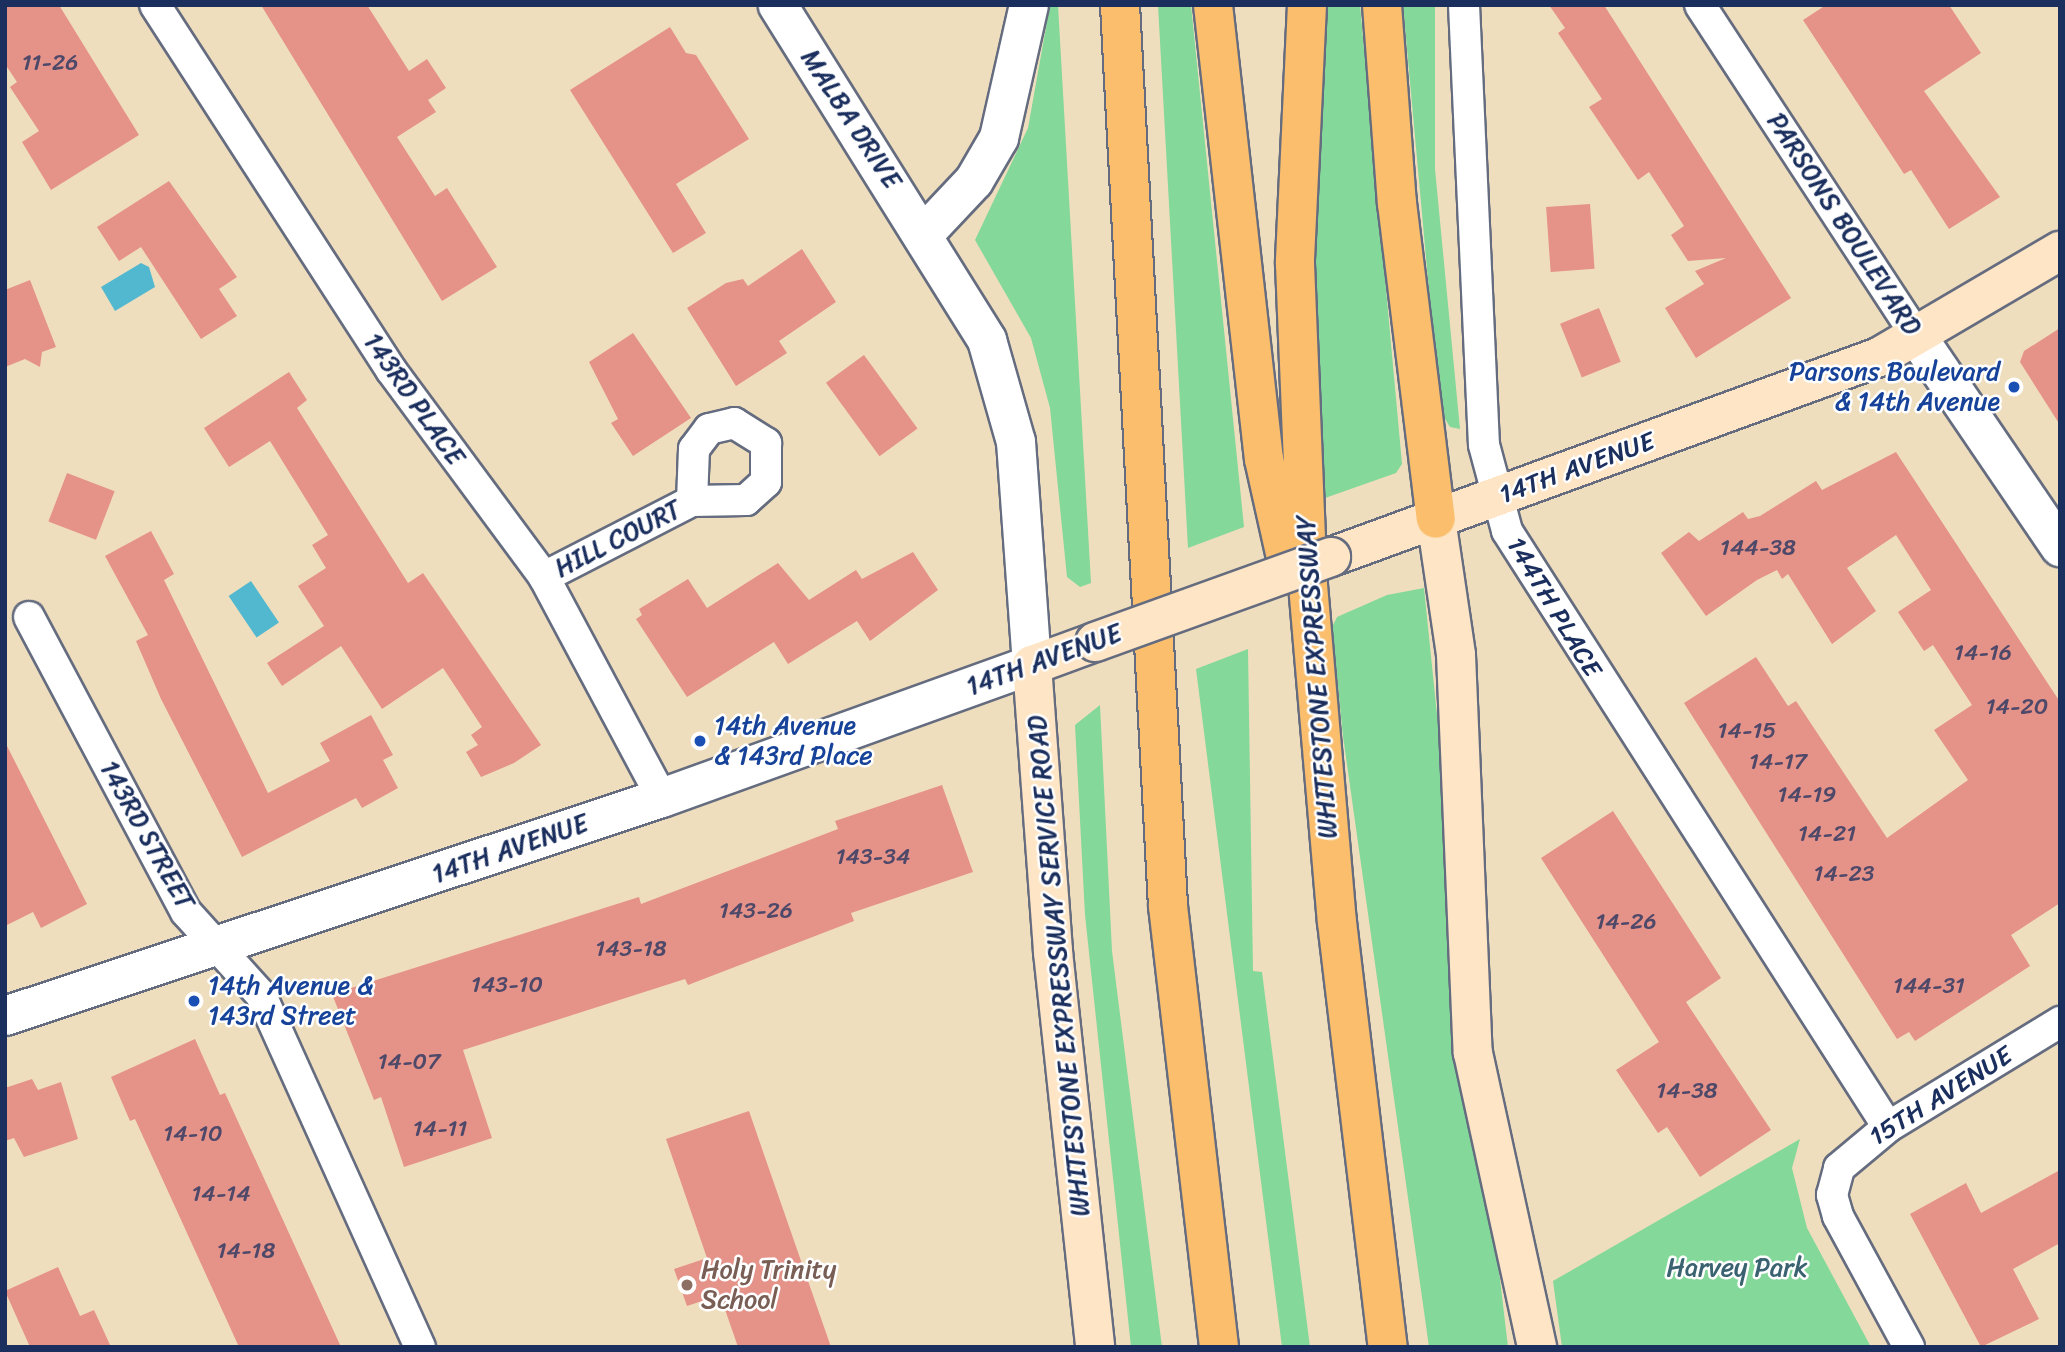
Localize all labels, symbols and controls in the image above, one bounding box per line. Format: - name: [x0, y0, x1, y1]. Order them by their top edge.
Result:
- street label: MALBA DRIVE: [794, 43, 908, 195]
- house number: 11-26: [22, 49, 78, 77]
- street label: PARSONS BOULEVARD: [1760, 107, 1928, 341]
- street label: 143RD PLACE: [357, 327, 471, 471]
- place label: Parsons Boulevard & 14th Avenue: [1790, 356, 2000, 418]
- marker: Parsons Boulevard & 14th Avenue: [2006, 379, 2022, 395]
- street label: 14TH AVENUE: [1495, 425, 1659, 511]
- street label: HILL COURT: [549, 494, 687, 584]
- street label: WHITESTONE EXPRESSWAY: [1290, 514, 1344, 840]
- street label: 144TH PLACE: [1500, 531, 1608, 683]
- house number: 144-38: [1720, 534, 1796, 562]
- street label: 14TH AVENUE: [962, 617, 1126, 703]
- house number: 14-16: [1954, 639, 2012, 667]
- house number: 14-20: [1986, 693, 2048, 721]
- place label: 14th Avenue & 143rd Place: [714, 710, 873, 772]
- street label: WHITESTONE EXPRESSWAY SERVICE ROAD: [1022, 714, 1096, 1218]
- house number: 14-15: [1718, 717, 1776, 745]
- marker: 14th Avenue & 143rd Place: [692, 733, 708, 749]
- house number: 14-17: [1749, 748, 1807, 776]
- street label: 143RD STREET: [92, 754, 202, 916]
- house number: 14-19: [1778, 781, 1836, 809]
- street label: 14TH AVENUE: [428, 808, 592, 890]
- house number: 14-21: [1798, 820, 1856, 848]
- house number: 143-34: [836, 843, 910, 871]
- house number: 14-23: [1814, 860, 1874, 888]
- house number: 143-26: [719, 897, 793, 925]
- house number: 14-26: [1595, 908, 1657, 936]
- house number: 143-18: [595, 935, 667, 963]
- place label: 14th Avenue & 143rd Street: [208, 970, 373, 1032]
- house number: 143-10: [471, 971, 543, 999]
- house number: 144-31: [1893, 972, 1965, 1000]
- marker: 14th Avenue & 143rd Street: [186, 993, 202, 1009]
- street label: 15TH AVENUE: [1864, 1040, 2018, 1152]
- house number: 14-07: [378, 1048, 440, 1076]
- house number: 14-38: [1656, 1077, 1718, 1105]
- house number: 14-11: [413, 1115, 467, 1143]
- house number: 14-10: [163, 1120, 223, 1148]
- house number: 14-14: [191, 1180, 251, 1208]
- house number: 14-18: [217, 1237, 275, 1265]
- park label: Harvey Park: [1667, 1252, 1807, 1284]
- place label: Holy Trinity School: [701, 1254, 835, 1316]
- marker: Holy Trinity School: [679, 1277, 695, 1293]

